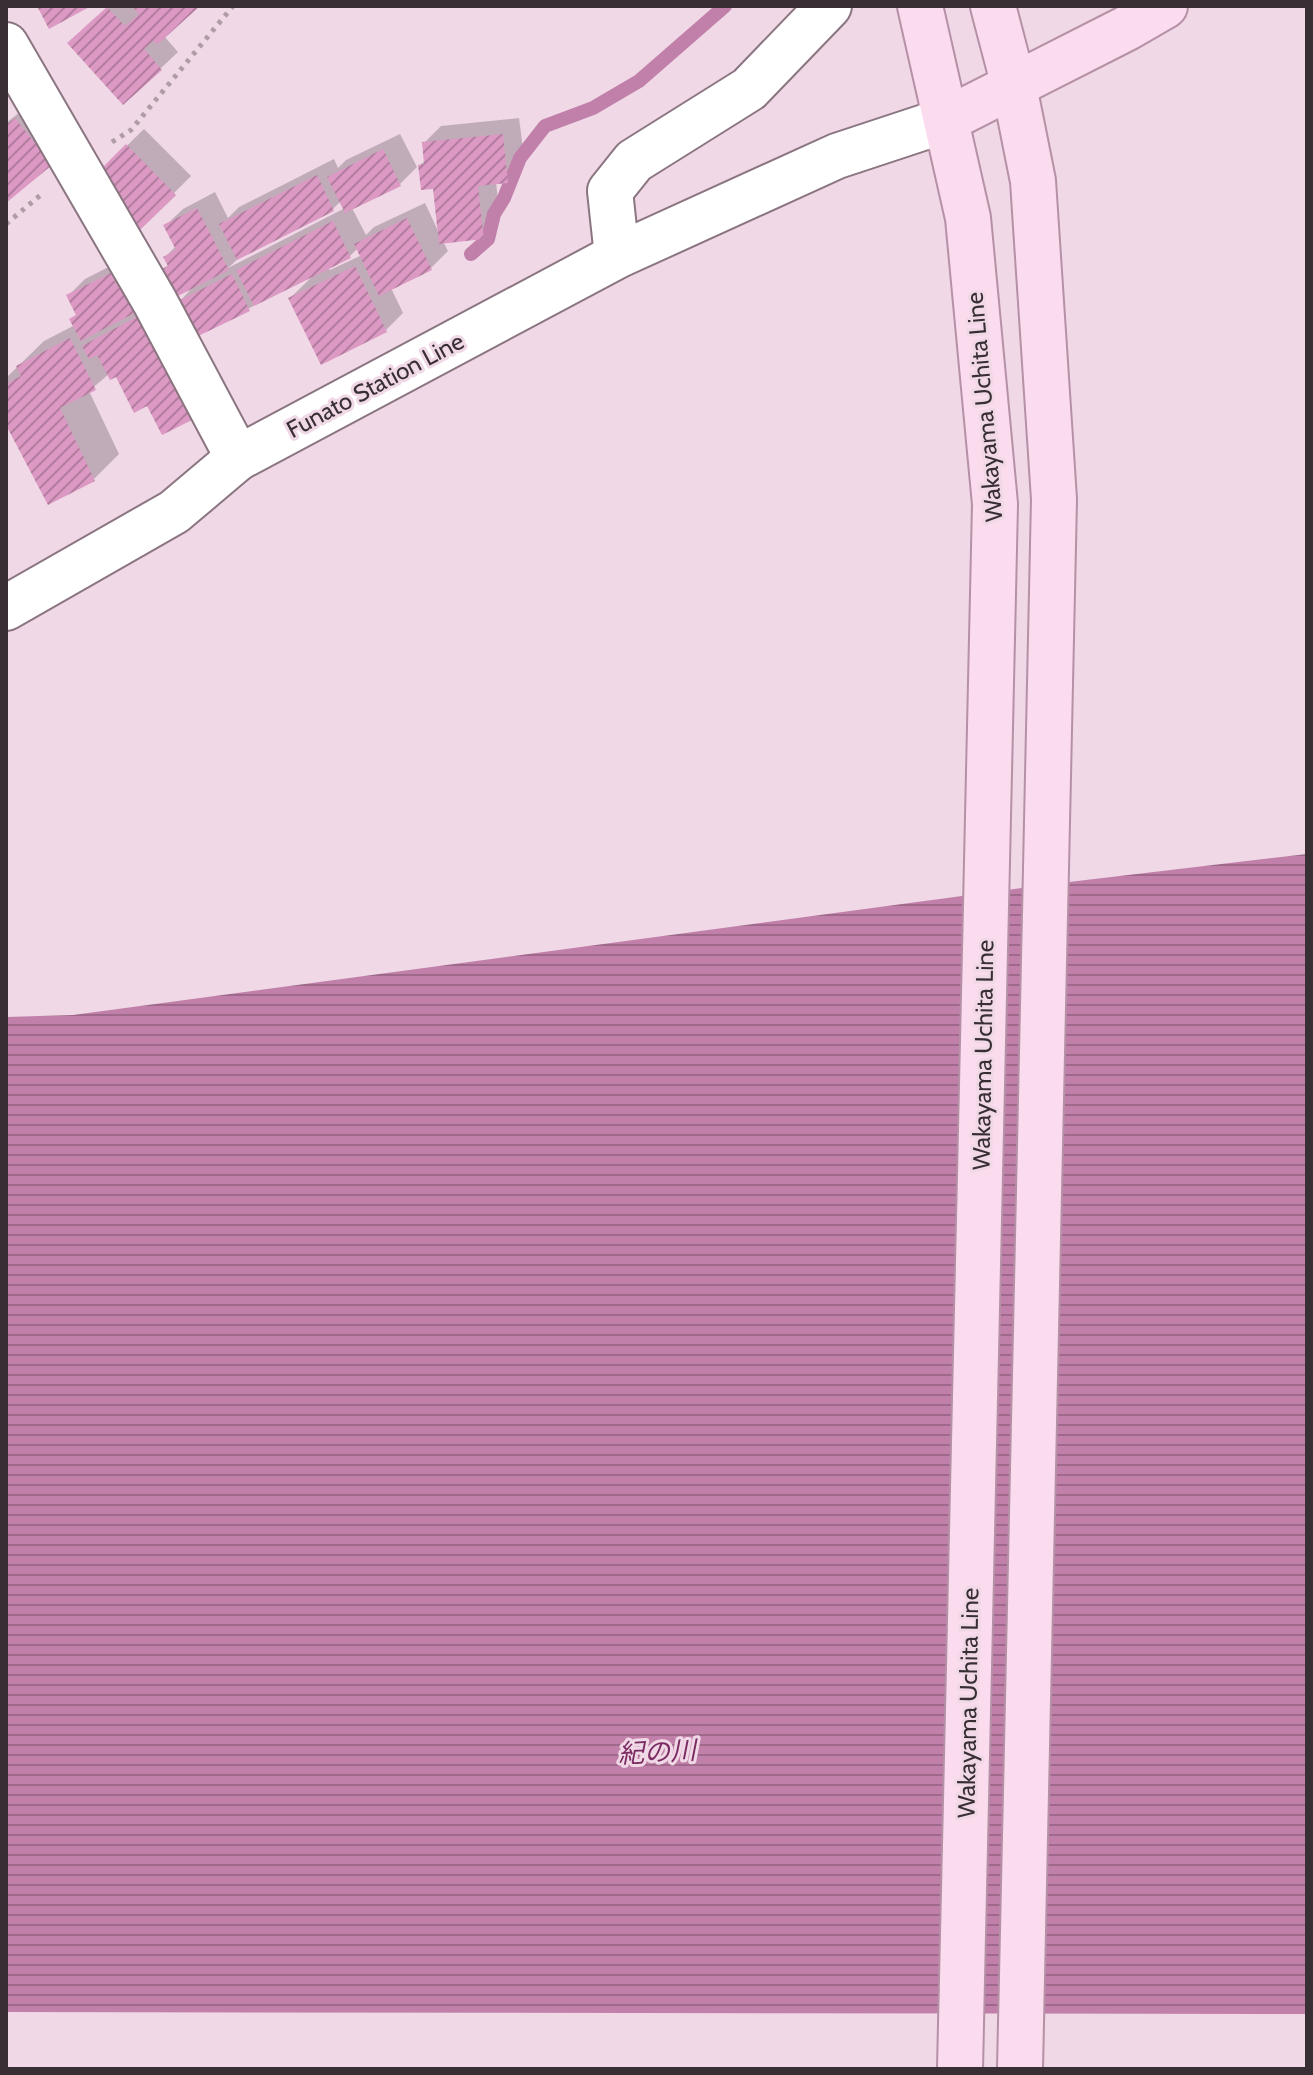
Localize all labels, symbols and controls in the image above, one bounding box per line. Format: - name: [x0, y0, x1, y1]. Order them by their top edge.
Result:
- street label: Wakayama Uchita Line: [960, 291, 1008, 523]
- street label: Funato Station Line: [281, 326, 469, 444]
- street label: Wakayama Uchita Line: [966, 940, 1000, 1170]
- street label: Wakayama Uchita Line: [951, 1588, 985, 1818]
- water label: 紀の川: [617, 1734, 700, 1770]

